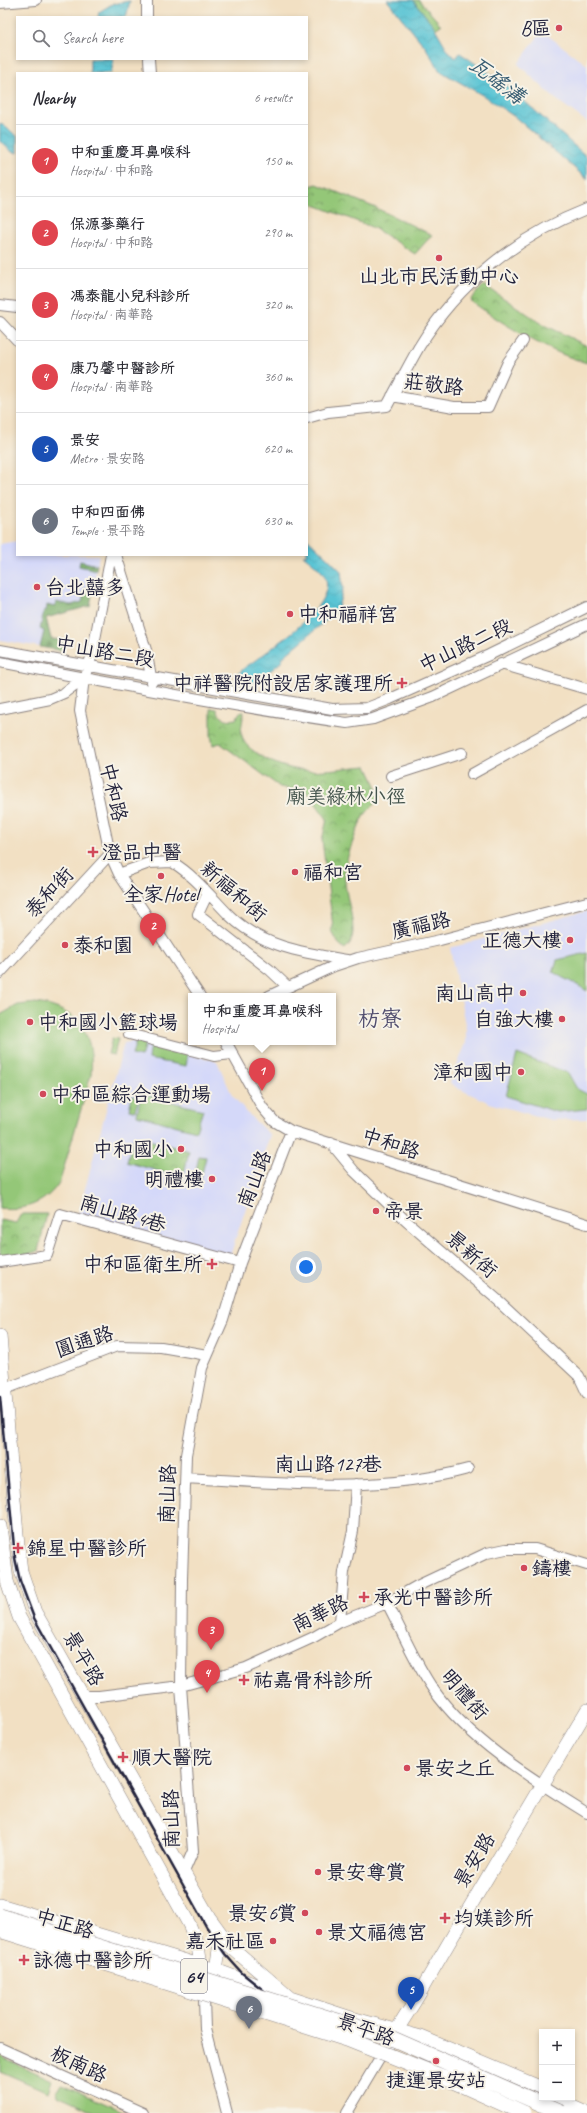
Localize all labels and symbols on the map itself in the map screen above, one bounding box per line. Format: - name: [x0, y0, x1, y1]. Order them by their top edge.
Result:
- place label: B區: [521, 16, 551, 41]
- marker: B區: [554, 23, 564, 33]
- water label: 瓦磘溝: [464, 51, 532, 111]
- marker: 山北市民活動中心: [434, 253, 444, 263]
- place label: 山北市民活動中心: [359, 264, 519, 289]
- street label: 莊敬路: [403, 368, 466, 401]
- place label: 台北囍多: [45, 575, 125, 600]
- marker: 台北囍多: [32, 582, 42, 592]
- place label: 中和福祥宮: [298, 602, 398, 627]
- marker: 中和福祥宮: [285, 609, 295, 619]
- street label: 中山路二段: [415, 613, 516, 678]
- street label: 中山路二段: [54, 630, 156, 672]
- place label: 中祥醫院附設居家護理所: [173, 671, 393, 696]
- marker: 中祥醫院附設居家護理所: [396, 677, 408, 689]
- street label: 中和路: [95, 760, 133, 825]
- park label: 廟美綠林小徑: [286, 784, 406, 809]
- place label: 澄品中醫: [102, 840, 182, 865]
- marker: 澄品中醫: [87, 846, 99, 858]
- street label: 新福和街: [195, 856, 272, 927]
- place label: 福和宮: [303, 860, 363, 885]
- street label: 泰和街: [20, 862, 79, 923]
- marker: 福和宮: [290, 867, 300, 877]
- marker: 全家Hotel: [156, 871, 166, 881]
- place label: 全家Hotel: [124, 882, 202, 907]
- street label: 廣福路: [389, 906, 454, 944]
- pin: 2: [140, 913, 166, 946]
- place label: 正德大樓: [482, 928, 562, 953]
- place label: 泰和園: [73, 933, 133, 958]
- marker: 正德大樓: [565, 935, 575, 945]
- marker: 泰和園: [60, 940, 70, 950]
- place label: 南山高中: [435, 981, 515, 1006]
- marker: 南山高中: [518, 988, 528, 998]
- district label: 枋寮: [358, 1005, 402, 1033]
- place label: 自強大樓: [474, 1007, 554, 1032]
- place label: 中和國小籃球場: [38, 1010, 178, 1035]
- marker: 自強大樓: [557, 1014, 567, 1024]
- marker: 中和國小籃球場: [25, 1017, 35, 1027]
- pin: 1: [249, 1058, 275, 1091]
- place label: 漳和國中: [433, 1060, 513, 1085]
- marker: 漳和國中: [516, 1067, 526, 1077]
- place label: 中和區綜合運動場: [51, 1082, 211, 1107]
- marker: 中和區綜合運動場: [38, 1089, 48, 1099]
- street label: 中和路: [358, 1122, 424, 1165]
- place label: 中和國小: [93, 1137, 173, 1162]
- marker: 中和國小: [176, 1144, 186, 1154]
- street label: 南山路: [232, 1146, 277, 1212]
- place label: 明禮樓: [144, 1167, 204, 1192]
- marker: 明禮樓: [207, 1174, 217, 1184]
- street label: 南山路4巷: [77, 1189, 170, 1238]
- place label: 帝景: [384, 1199, 424, 1224]
- marker: 帝景: [371, 1206, 381, 1216]
- street label: 景新街: [441, 1225, 503, 1283]
- place label: 中和區衛生所: [83, 1252, 203, 1277]
- your location: [296, 1257, 316, 1277]
- marker: 中和區衛生所: [206, 1258, 218, 1270]
- street label: 圓通路: [52, 1320, 117, 1363]
- street label: 南山路127巷: [275, 1452, 382, 1477]
- street label: 南山路: [154, 1463, 181, 1524]
- place label: 錦星中醫診所: [27, 1536, 147, 1561]
- marker: 錦星中醫診所: [12, 1542, 24, 1554]
- place label: 鑄樓: [532, 1556, 572, 1581]
- marker: 鑄樓: [519, 1563, 529, 1573]
- place label: 承光中醫診所: [373, 1585, 493, 1610]
- street label: 南華路: [288, 1589, 354, 1638]
- marker: 承光中醫診所: [358, 1591, 370, 1603]
- pin: 3: [198, 1617, 224, 1650]
- street label: 景平路: [58, 1626, 110, 1691]
- pin: 4: [194, 1660, 220, 1693]
- street label: 明禮街: [436, 1663, 494, 1725]
- place label: 祐嘉骨科診所: [253, 1668, 373, 1693]
- marker: 祐嘉骨科診所: [238, 1674, 250, 1686]
- place label: 順大醫院: [132, 1745, 212, 1770]
- marker: 順大醫院: [117, 1751, 129, 1763]
- place label: 景安之丘: [415, 1756, 495, 1781]
- marker: 景安之丘: [402, 1763, 412, 1773]
- street label: 南山路: [158, 1788, 185, 1849]
- street label: 景安路: [448, 1827, 501, 1892]
- place label: 景安尊賞: [326, 1860, 406, 1885]
- marker: 景安尊賞: [313, 1867, 323, 1877]
- place label: 景安6賞: [228, 1901, 297, 1926]
- street label: 中正路: [33, 1903, 98, 1944]
- place label: 均媄診所: [454, 1906, 534, 1931]
- marker: 景安6賞: [300, 1908, 310, 1918]
- marker: 均媄診所: [439, 1912, 451, 1924]
- place label: 景文福德宮: [327, 1920, 427, 1945]
- marker: 景文福德宮: [314, 1927, 324, 1937]
- place label: 嘉禾社區: [185, 1929, 265, 1954]
- marker: 嘉禾社區: [268, 1936, 278, 1946]
- place label: 詠德中醫診所: [33, 1948, 153, 1973]
- marker: 詠德中醫診所: [18, 1954, 30, 1966]
- road number: 64: [181, 1959, 207, 1993]
- pin: 5: [398, 1977, 424, 2010]
- pin: 6: [236, 1996, 262, 2029]
- street label: 景平路: [333, 2007, 399, 2052]
- street label: 板南路: [46, 2040, 112, 2089]
- marker: 捷運景安站: [431, 2056, 441, 2066]
- place label: 捷運景安站: [386, 2068, 486, 2093]

